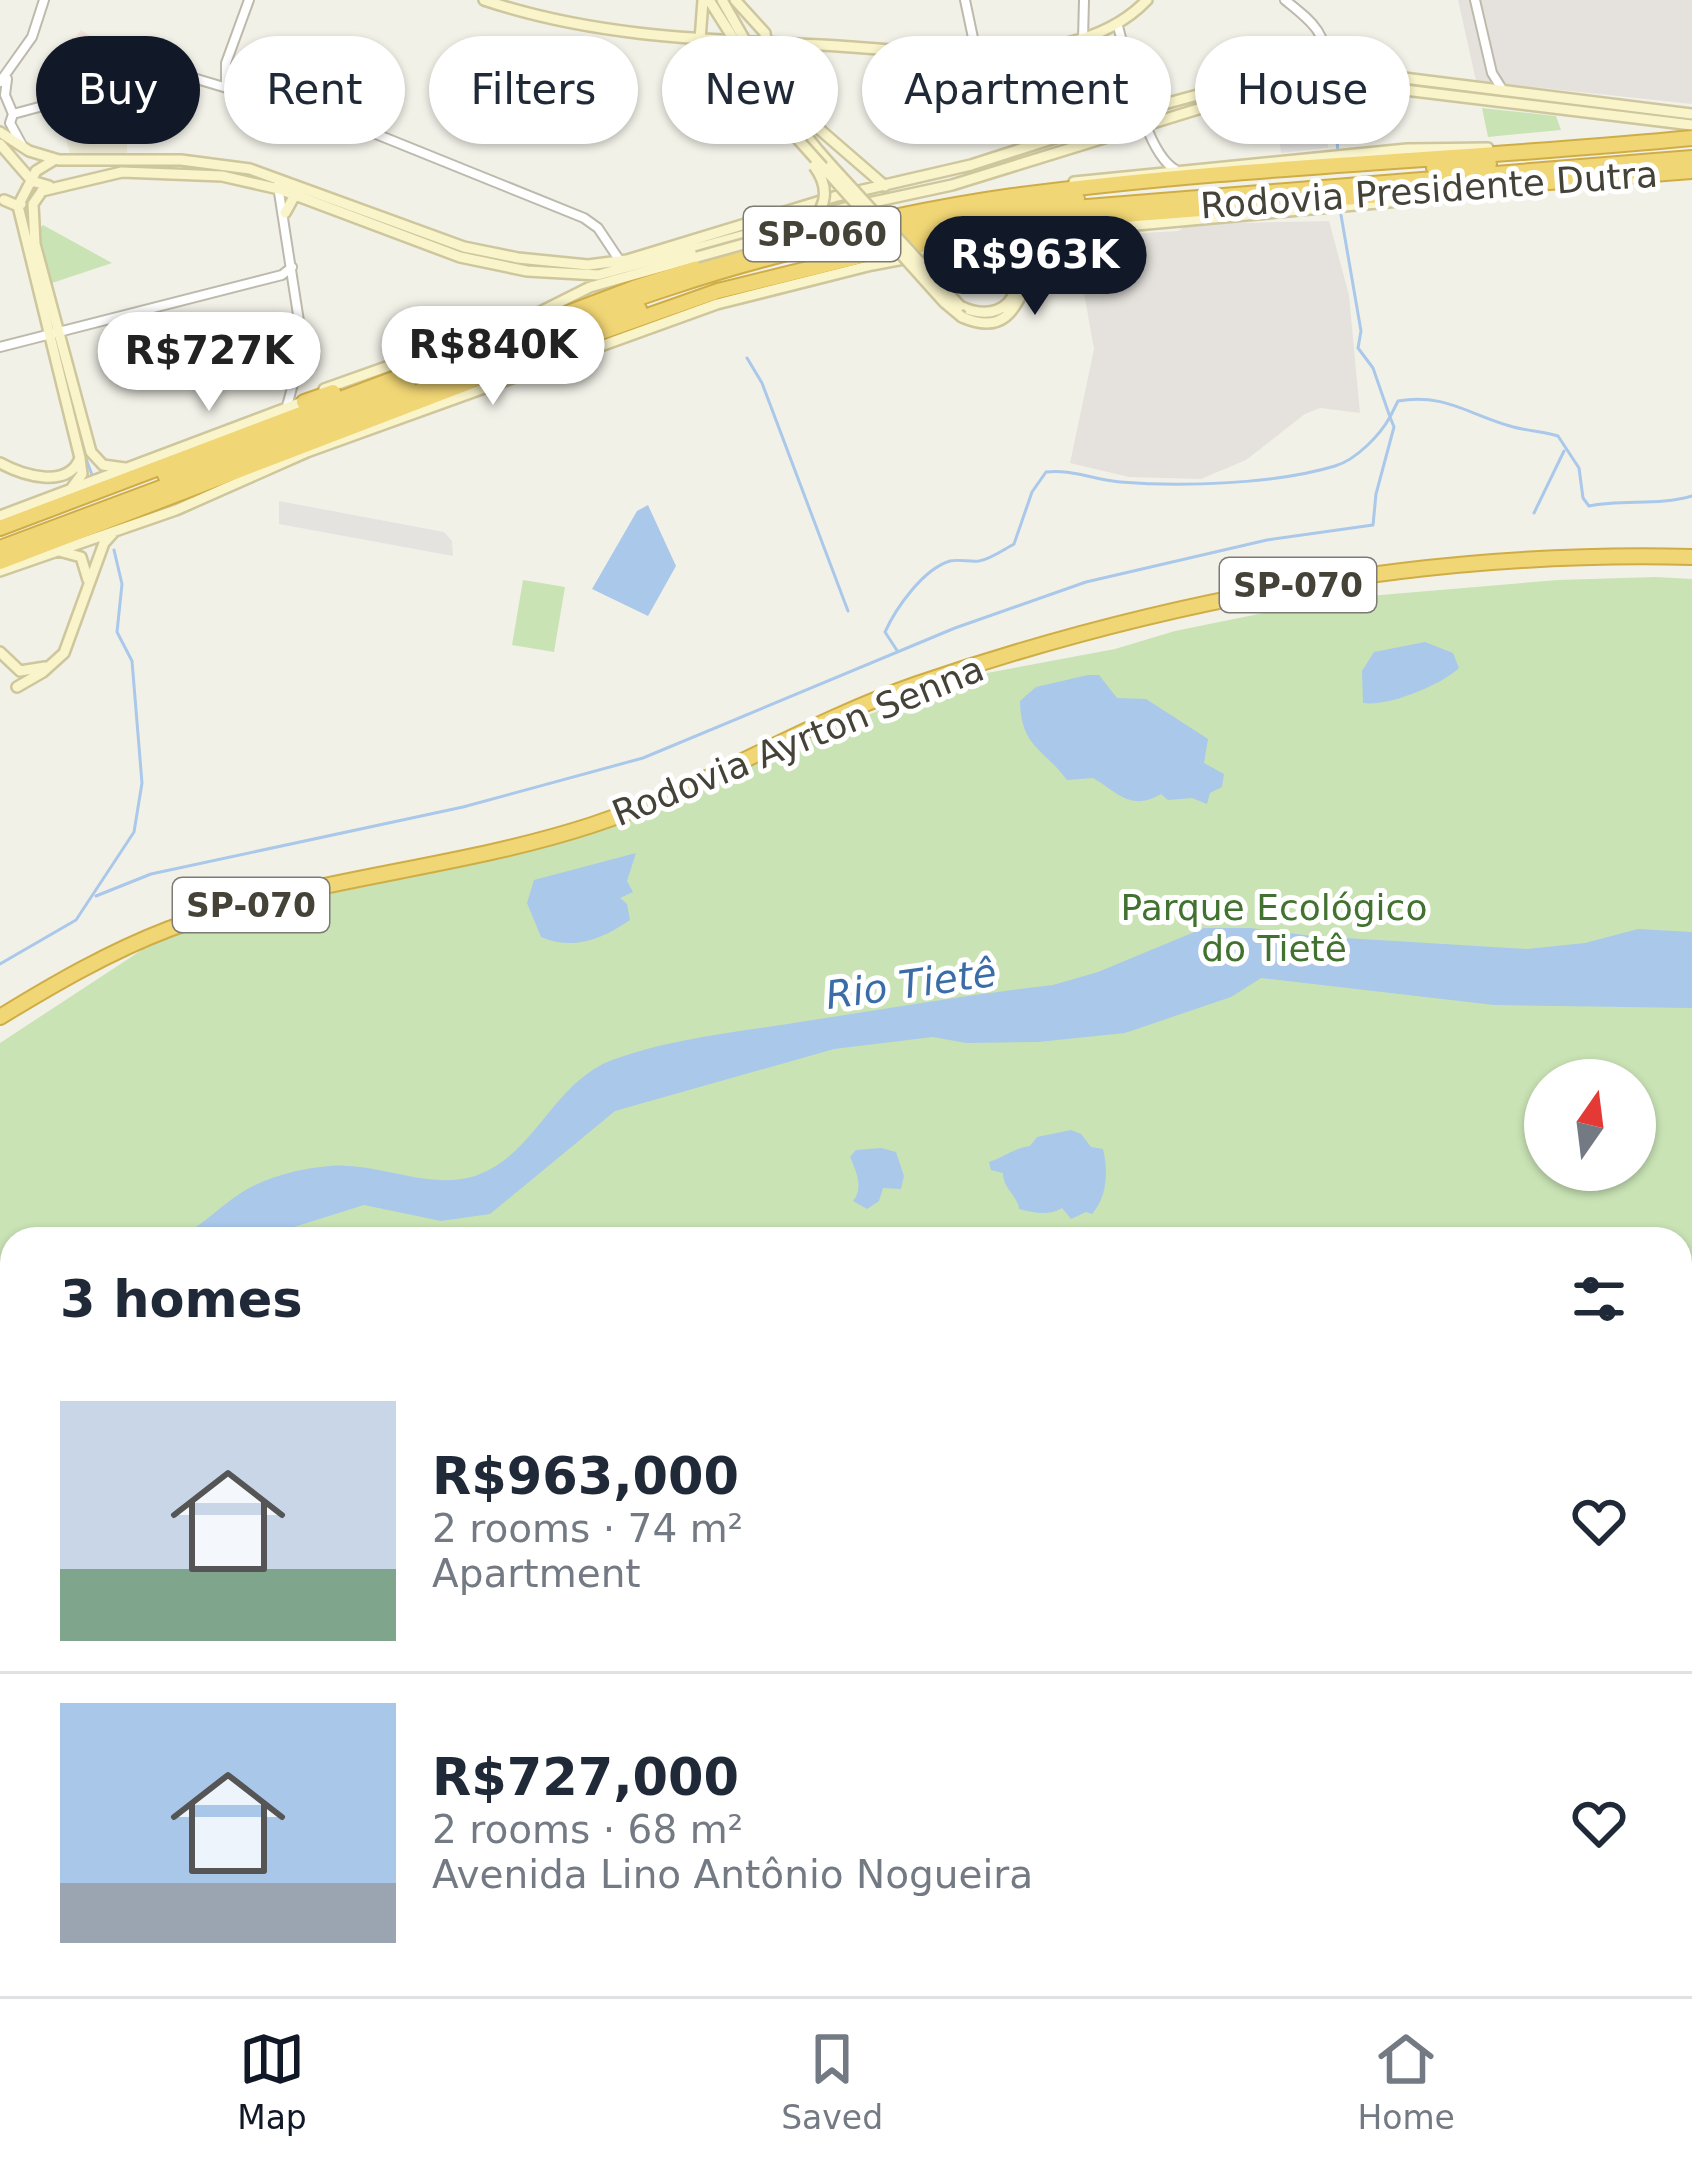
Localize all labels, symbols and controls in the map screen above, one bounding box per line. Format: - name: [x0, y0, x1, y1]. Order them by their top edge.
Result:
- chip: Buy: [36, 36, 200, 144]
- chip: Rent: [224, 36, 405, 144]
- chip: Filters: [429, 36, 638, 144]
- chip: New: [662, 36, 838, 144]
- chip: Apartment: [862, 36, 1171, 144]
- chip: House: [1195, 36, 1410, 144]
- street label: Rodovia Presidente Dutra: [1199, 154, 1659, 226]
- road number: SP-060: [744, 207, 900, 261]
- pin: R$963K: [937, 216, 1133, 318]
- text: R$963K: [951, 232, 1119, 277]
- pin: R$840K: [395, 306, 591, 408]
- pin: R$727K: [111, 312, 307, 414]
- text: R$840K: [409, 322, 577, 367]
- text: R$727K: [125, 328, 293, 373]
- road number: SP-070: [1220, 558, 1376, 612]
- street label: Rodovia Ayrton Senna: [607, 648, 989, 834]
- road number: SP-070: [173, 878, 329, 932]
- park label: Parque Ecológico do Tietê: [1121, 887, 1427, 969]
- water label: Rio Tietê: [823, 950, 999, 1018]
- north arrow: [1524, 1059, 1656, 1191]
- map controls: [1524, 1059, 1656, 1191]
- icon: filters: [1566, 1266, 1632, 1332]
- text: 3 homes: [60, 1270, 303, 1329]
- text: R$963,000: [432, 1447, 739, 1506]
- icon: home: [156, 1449, 300, 1593]
- icon: heart: [1566, 1488, 1632, 1554]
- text: 2 rooms · 74 m²: [432, 1506, 743, 1551]
- text: Apartment: [432, 1551, 641, 1596]
- text: R$727,000: [432, 1748, 739, 1807]
- icon: home: [156, 1751, 300, 1895]
- icon: heart: [1566, 1790, 1632, 1856]
- text: 2 rooms · 68 m²: [432, 1807, 743, 1852]
- text: Avenida Lino Antônio Nogueira: [432, 1852, 1033, 1897]
- tab: Map: [237, 2026, 307, 2137]
- tab: Saved: [781, 2026, 883, 2137]
- tab: Home: [1357, 2026, 1455, 2137]

